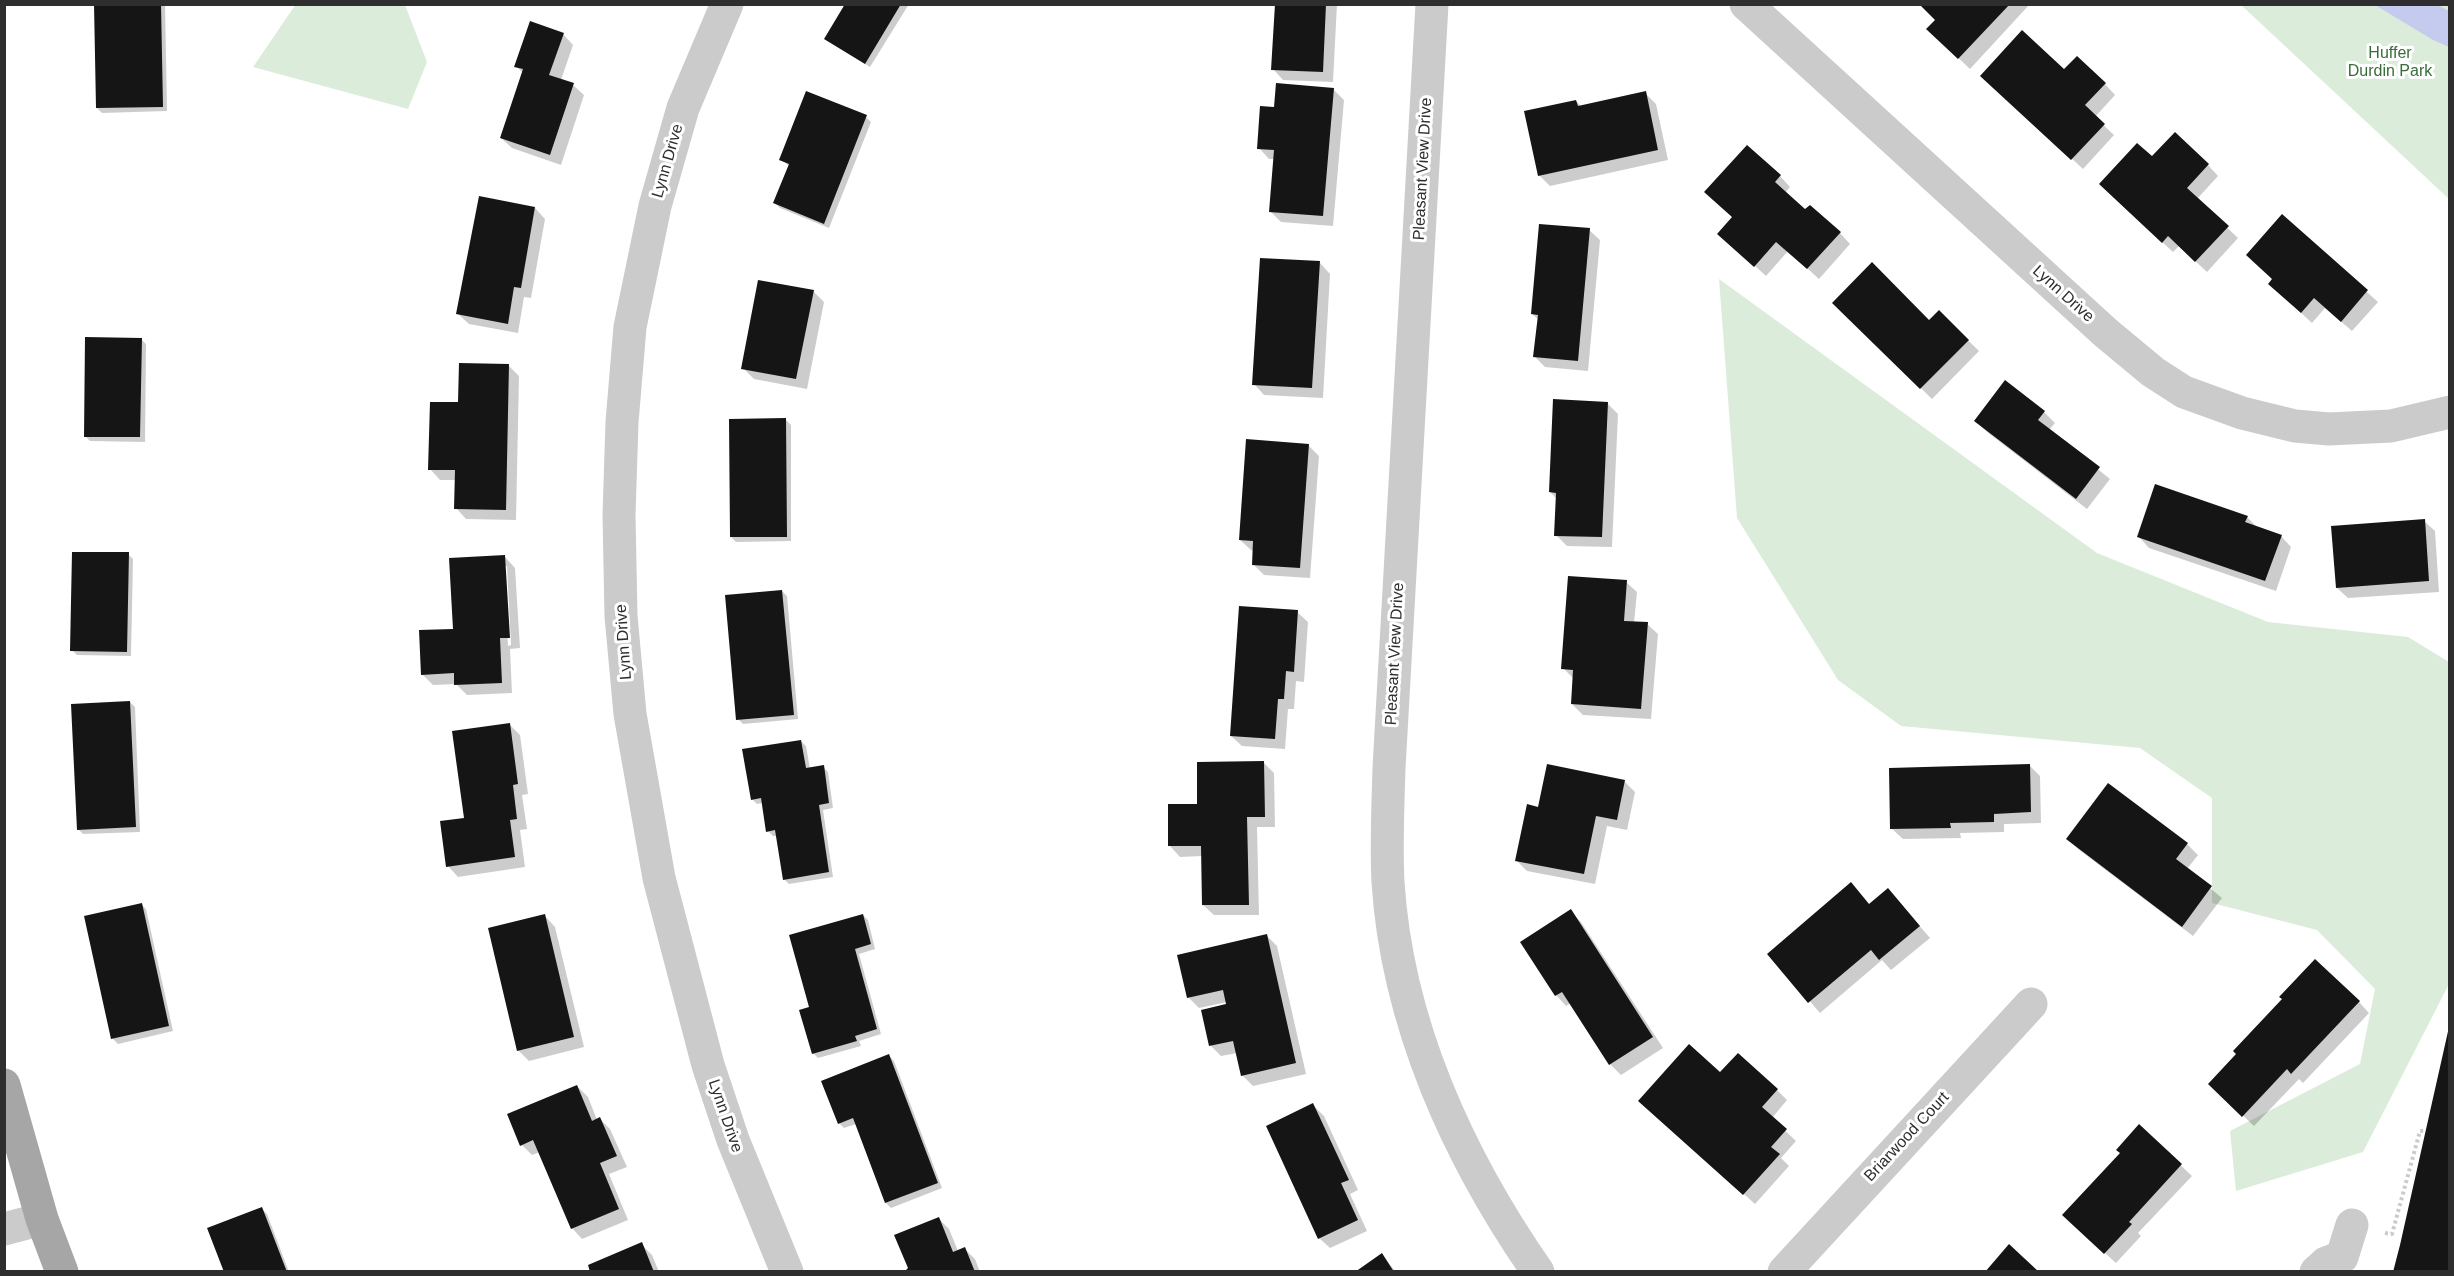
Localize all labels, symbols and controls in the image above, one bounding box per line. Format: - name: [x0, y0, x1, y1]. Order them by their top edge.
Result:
- park label: Huffer Durdin Park: [2348, 44, 2432, 82]
- street label: Pleasant View Drive: [1410, 97, 1436, 241]
- street label: Lynn Drive: [648, 122, 688, 200]
- street label: Lynn Drive: [2028, 261, 2098, 327]
- street label: Pleasant View Drive: [1382, 582, 1408, 726]
- street label: Lynn Drive: [612, 603, 636, 681]
- street label: Lynn Drive: [704, 1077, 746, 1155]
- street label: Briarwood Court: [1861, 1088, 1953, 1186]

